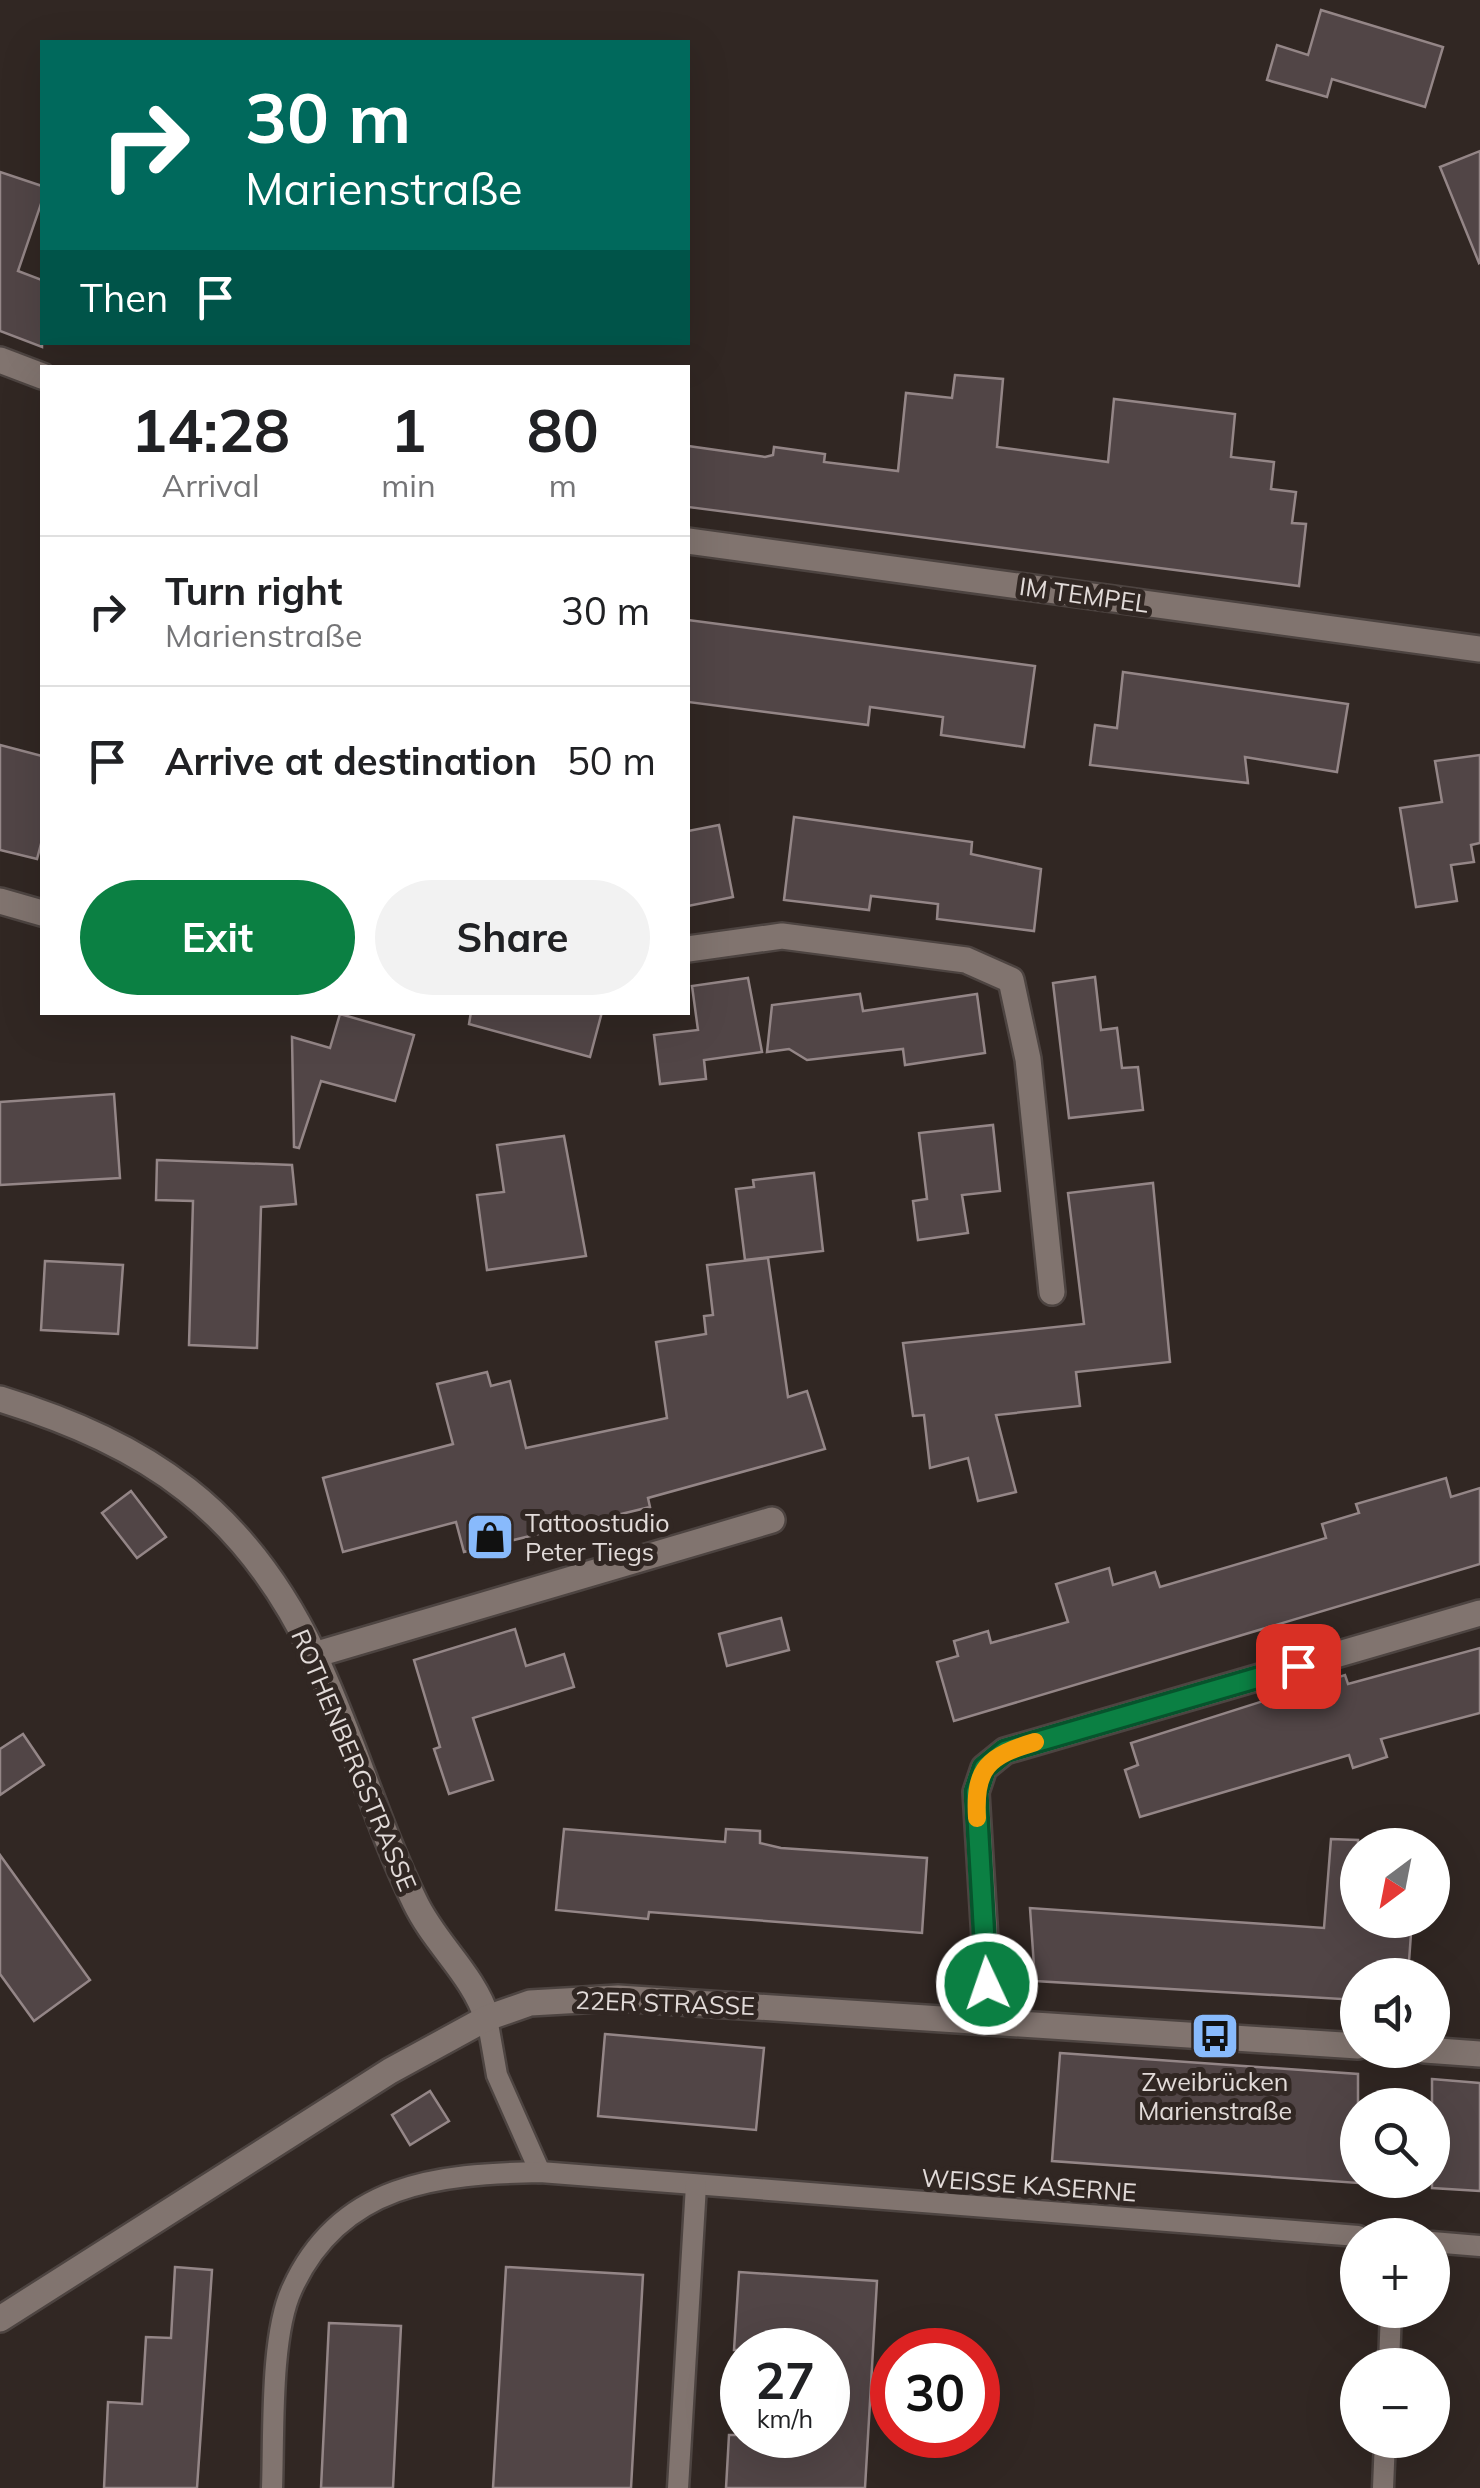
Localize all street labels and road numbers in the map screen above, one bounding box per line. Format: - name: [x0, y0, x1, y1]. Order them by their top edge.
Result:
- street label: IM TEMPEL: [1017, 570, 1151, 619]
- street label: ROTHENBERGSTRASSE: [285, 1624, 424, 1895]
- street label: 22ER STRASSE: [575, 1984, 755, 2021]
- street label: WEISSE KASERNE: [920, 2162, 1138, 2207]

